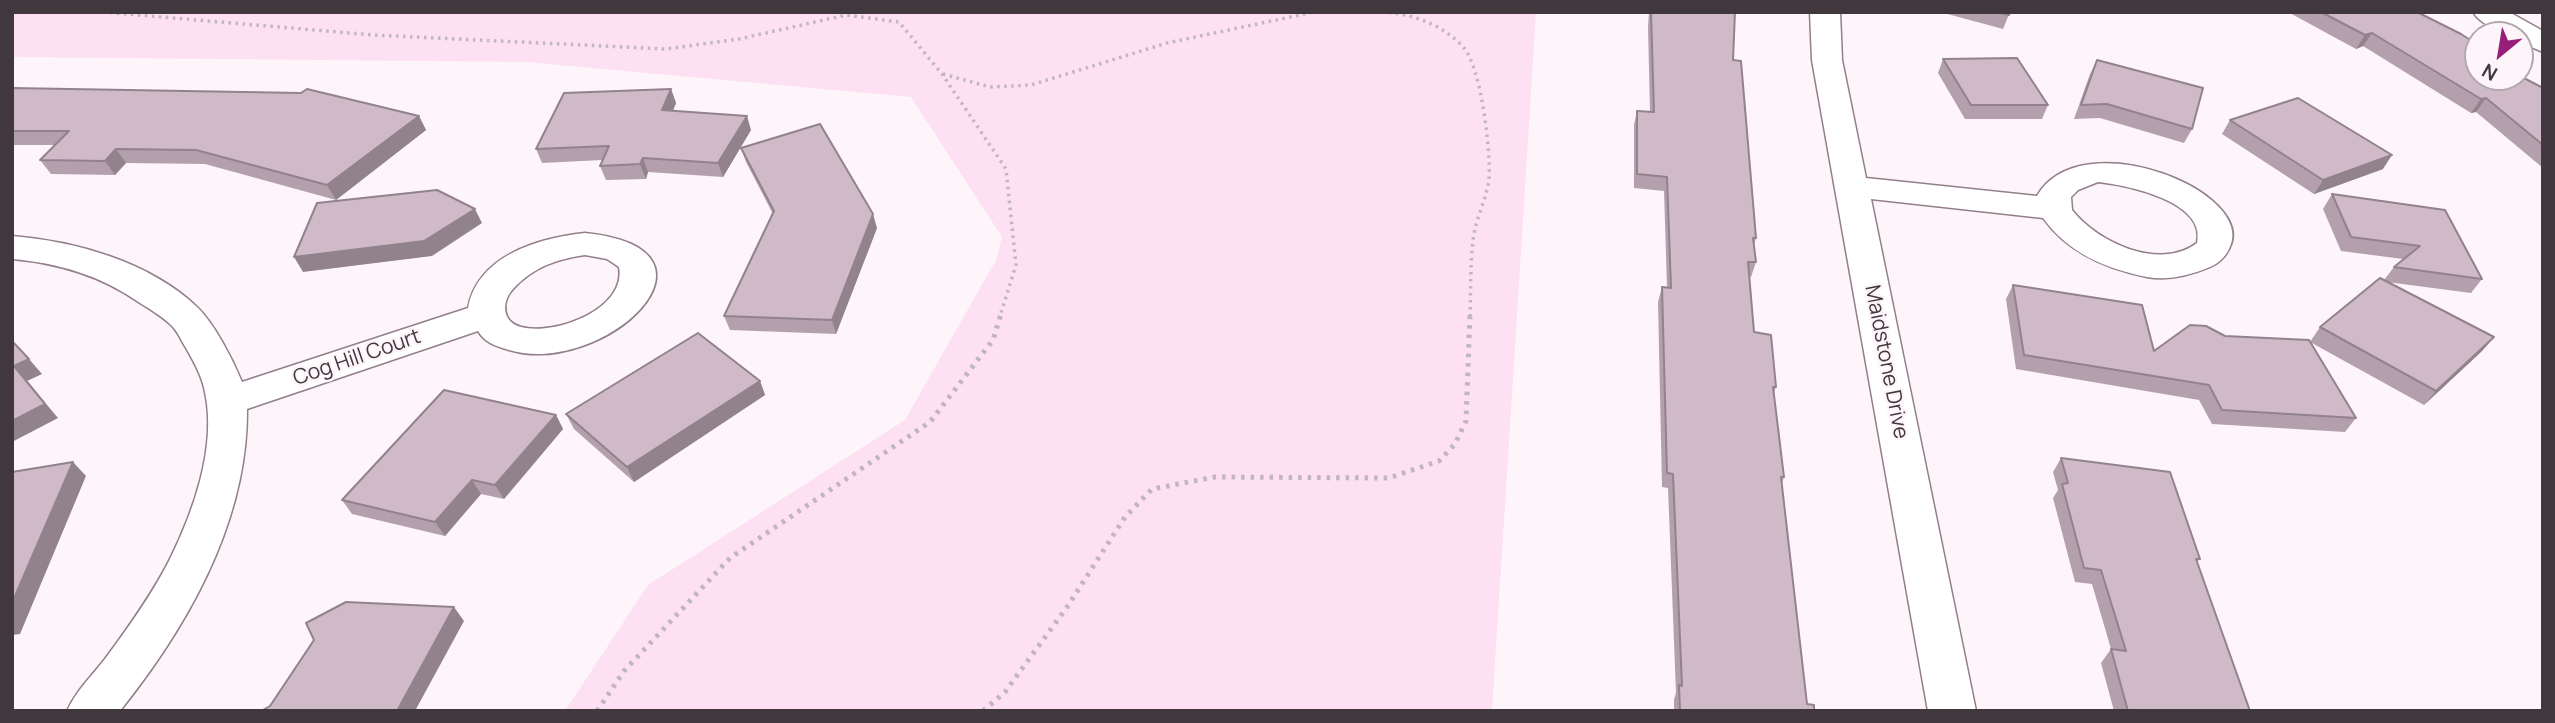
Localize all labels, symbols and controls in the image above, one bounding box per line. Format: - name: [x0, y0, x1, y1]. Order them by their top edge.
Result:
- north arrow: [2464, 21, 2534, 91]
- text: N: [2477, 58, 2502, 87]
- street label: Maidstone Drive: [1859, 283, 1913, 441]
- street label: Cog Hill Court: [290, 324, 424, 392]

